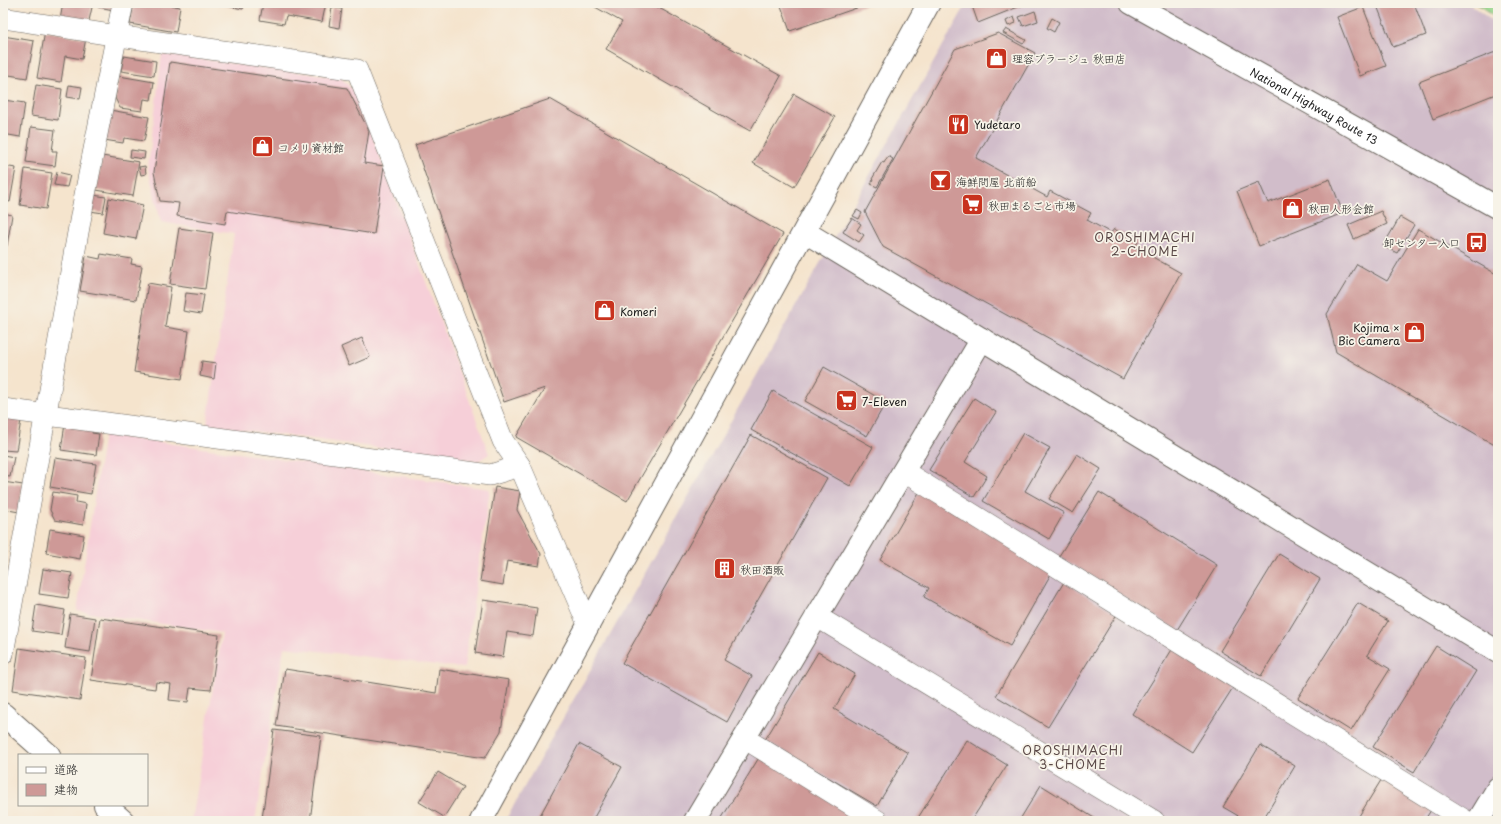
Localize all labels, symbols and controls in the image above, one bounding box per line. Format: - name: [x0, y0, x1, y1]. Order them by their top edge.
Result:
- shop icon: 理容ブラージュ 秋田店: [984, 45, 1010, 71]
- place label: 理容ブラージュ 秋田店: [1012, 50, 1126, 67]
- street label: National Highway Route 13: [1247, 63, 1381, 148]
- restaurant icon: Yudetaro: [946, 111, 972, 137]
- place label: Yudetaro: [974, 116, 1021, 133]
- shop icon: コメリ資材館: [249, 134, 275, 160]
- place label: コメリ資材館: [278, 139, 344, 156]
- bar icon: 海鮮問屋 北前船: [927, 168, 953, 194]
- place label: 海鮮問屋 北前船: [956, 173, 1037, 190]
- supermarket icon: 秋田まるごと市場: [959, 192, 985, 218]
- shop icon: 秋田人形会館: [1280, 195, 1306, 221]
- place label: 秋田まるごと市場: [988, 197, 1076, 214]
- place label: 秋田人形会館: [1308, 200, 1374, 217]
- district label: OROSHIMACHI 2-CHOME: [1094, 228, 1196, 260]
- bus stop icon: 卸センター入口: [1463, 229, 1489, 255]
- place label: 卸センター入口: [1383, 234, 1460, 251]
- shop icon: Komeri: [592, 298, 618, 324]
- place label: Komeri: [620, 303, 657, 320]
- place label: Kojima × Bic Camera: [1338, 319, 1400, 349]
- shop icon: Kojima × Bic Camera: [1402, 320, 1428, 346]
- supermarket icon: 7-Eleven: [833, 388, 859, 414]
- place label: 7-Eleven: [862, 393, 907, 410]
- building icon: 秋田酒販: [712, 556, 738, 582]
- place label: 秋田酒販: [740, 561, 784, 578]
- district label: OROSHIMACHI 3-CHOME: [1022, 741, 1124, 773]
- legend: [18, 754, 148, 806]
- text: 道路: [54, 760, 78, 778]
- text: 建物: [54, 780, 78, 798]

